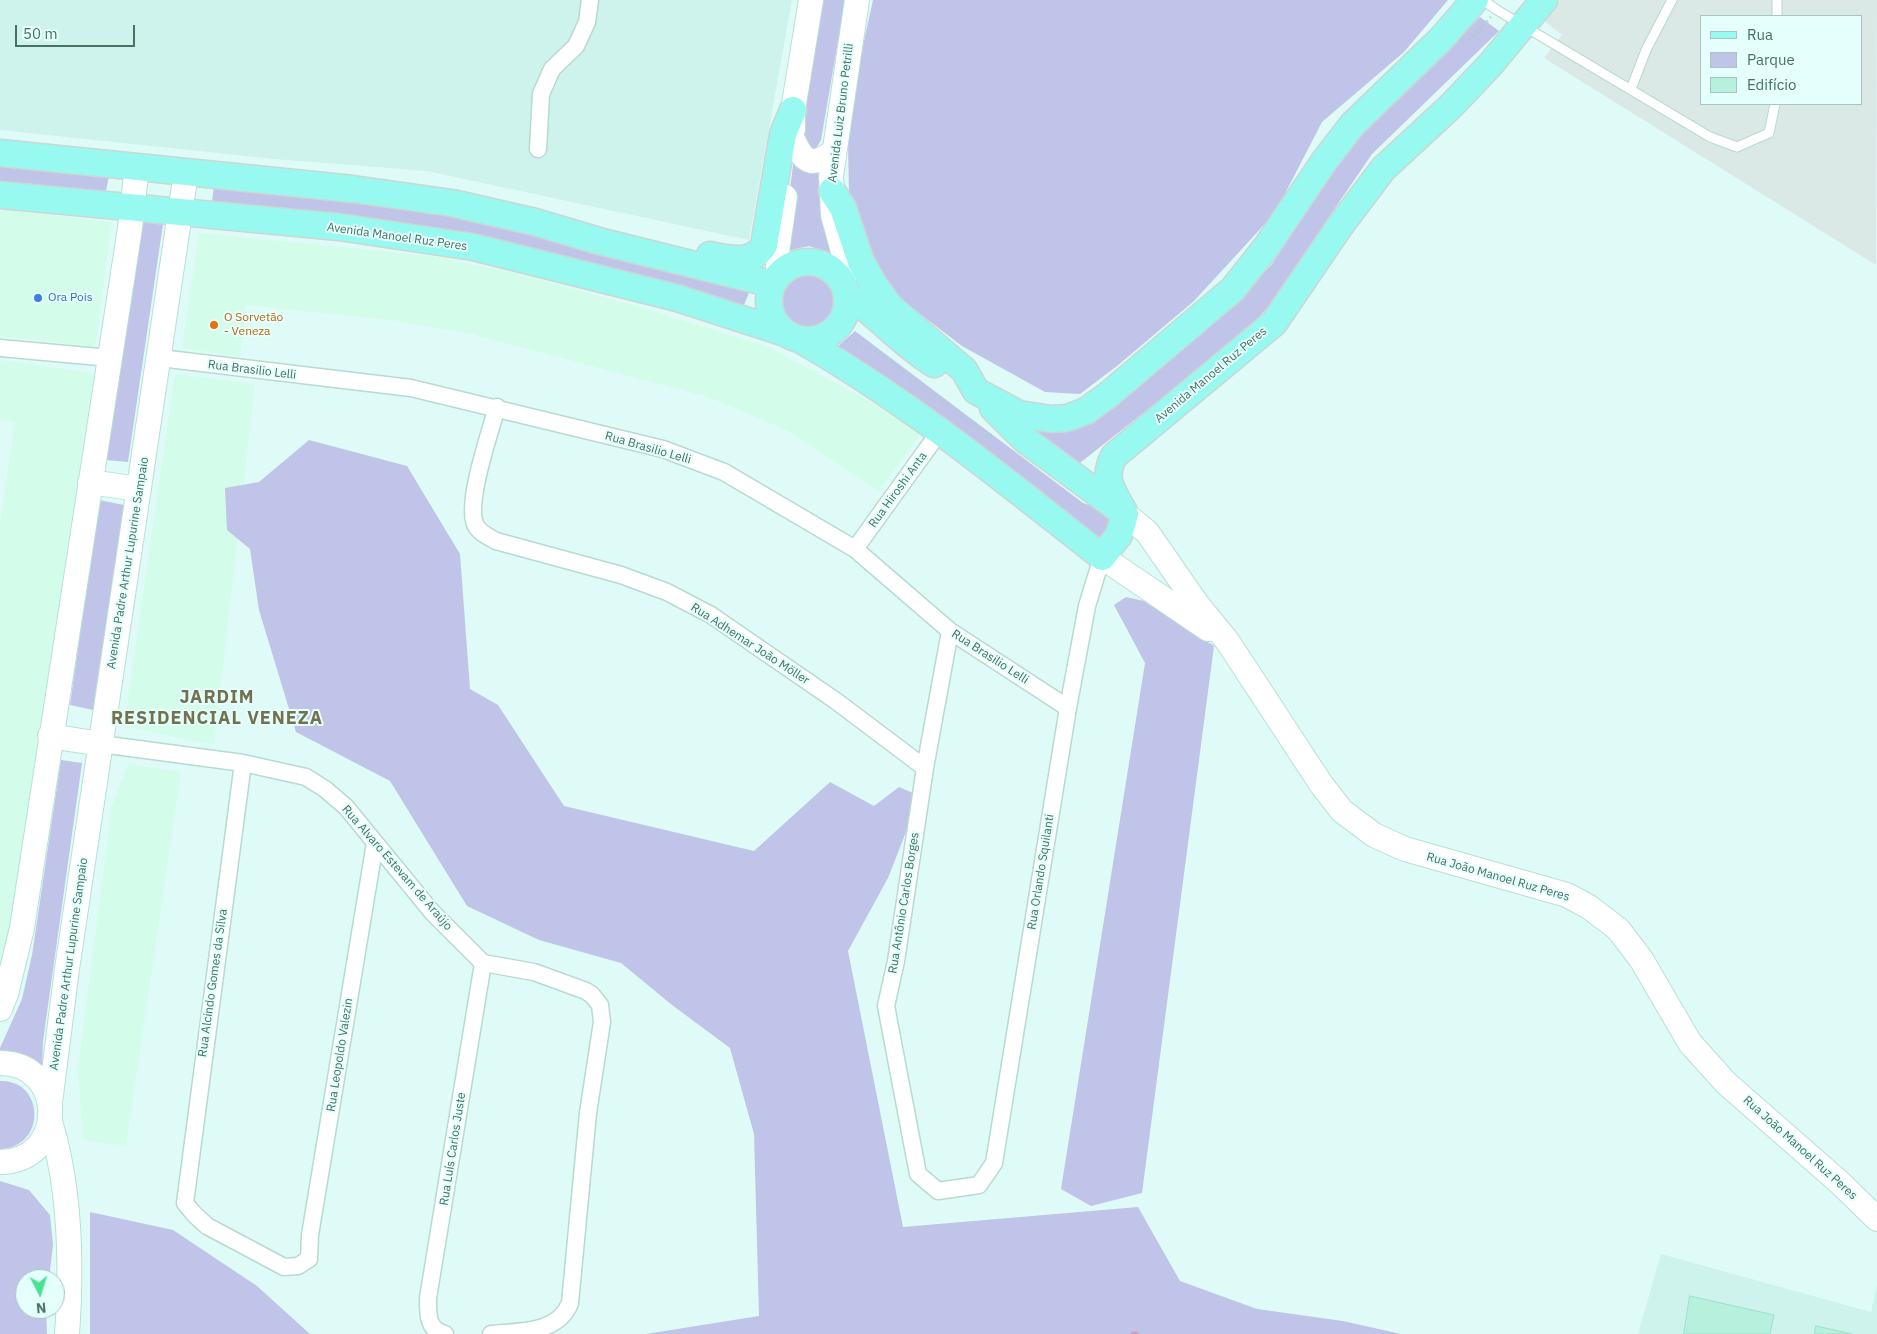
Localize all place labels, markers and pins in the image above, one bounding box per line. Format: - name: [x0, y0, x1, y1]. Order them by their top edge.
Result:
- place label: Ora Pois: [48, 291, 93, 305]
- marker: Ora Pois: [32, 292, 44, 304]
- place label: O Sorvetão - Veneza: [224, 311, 283, 339]
- marker: O Sorvetão - Veneza: [208, 319, 220, 331]

